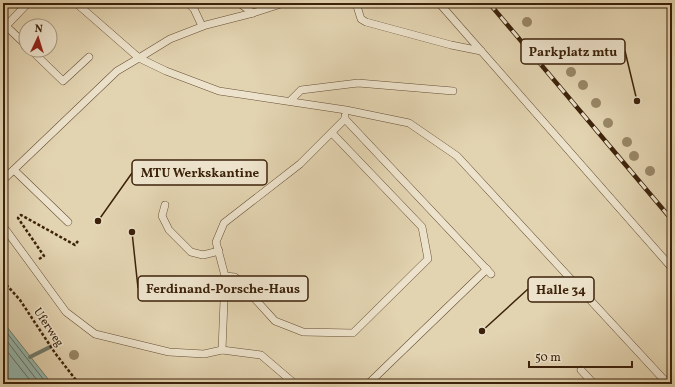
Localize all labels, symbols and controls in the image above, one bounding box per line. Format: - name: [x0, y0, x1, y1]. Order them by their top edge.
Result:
- north arrow: [18, 18, 58, 58]
- text: N: [34, 22, 43, 37]
- callout: Parkplatz mtu: [521, 39, 625, 64]
- text: Parkplatz mtu: [529, 44, 617, 62]
- callout: MTU Werkskantine: [132, 160, 267, 185]
- text: MTU Werkskantine: [141, 165, 260, 183]
- callout: Ferdinand-Porsche-Haus: [138, 276, 308, 301]
- callout: Halle 34: [528, 277, 594, 302]
- text: Ferdinand-Porsche-Haus: [146, 281, 300, 299]
- text: Halle 34: [536, 282, 586, 300]
- street label: Uferweg: [29, 305, 67, 350]
- scale bar: [529, 343, 632, 369]
- text: 50 m: [535, 350, 561, 366]

